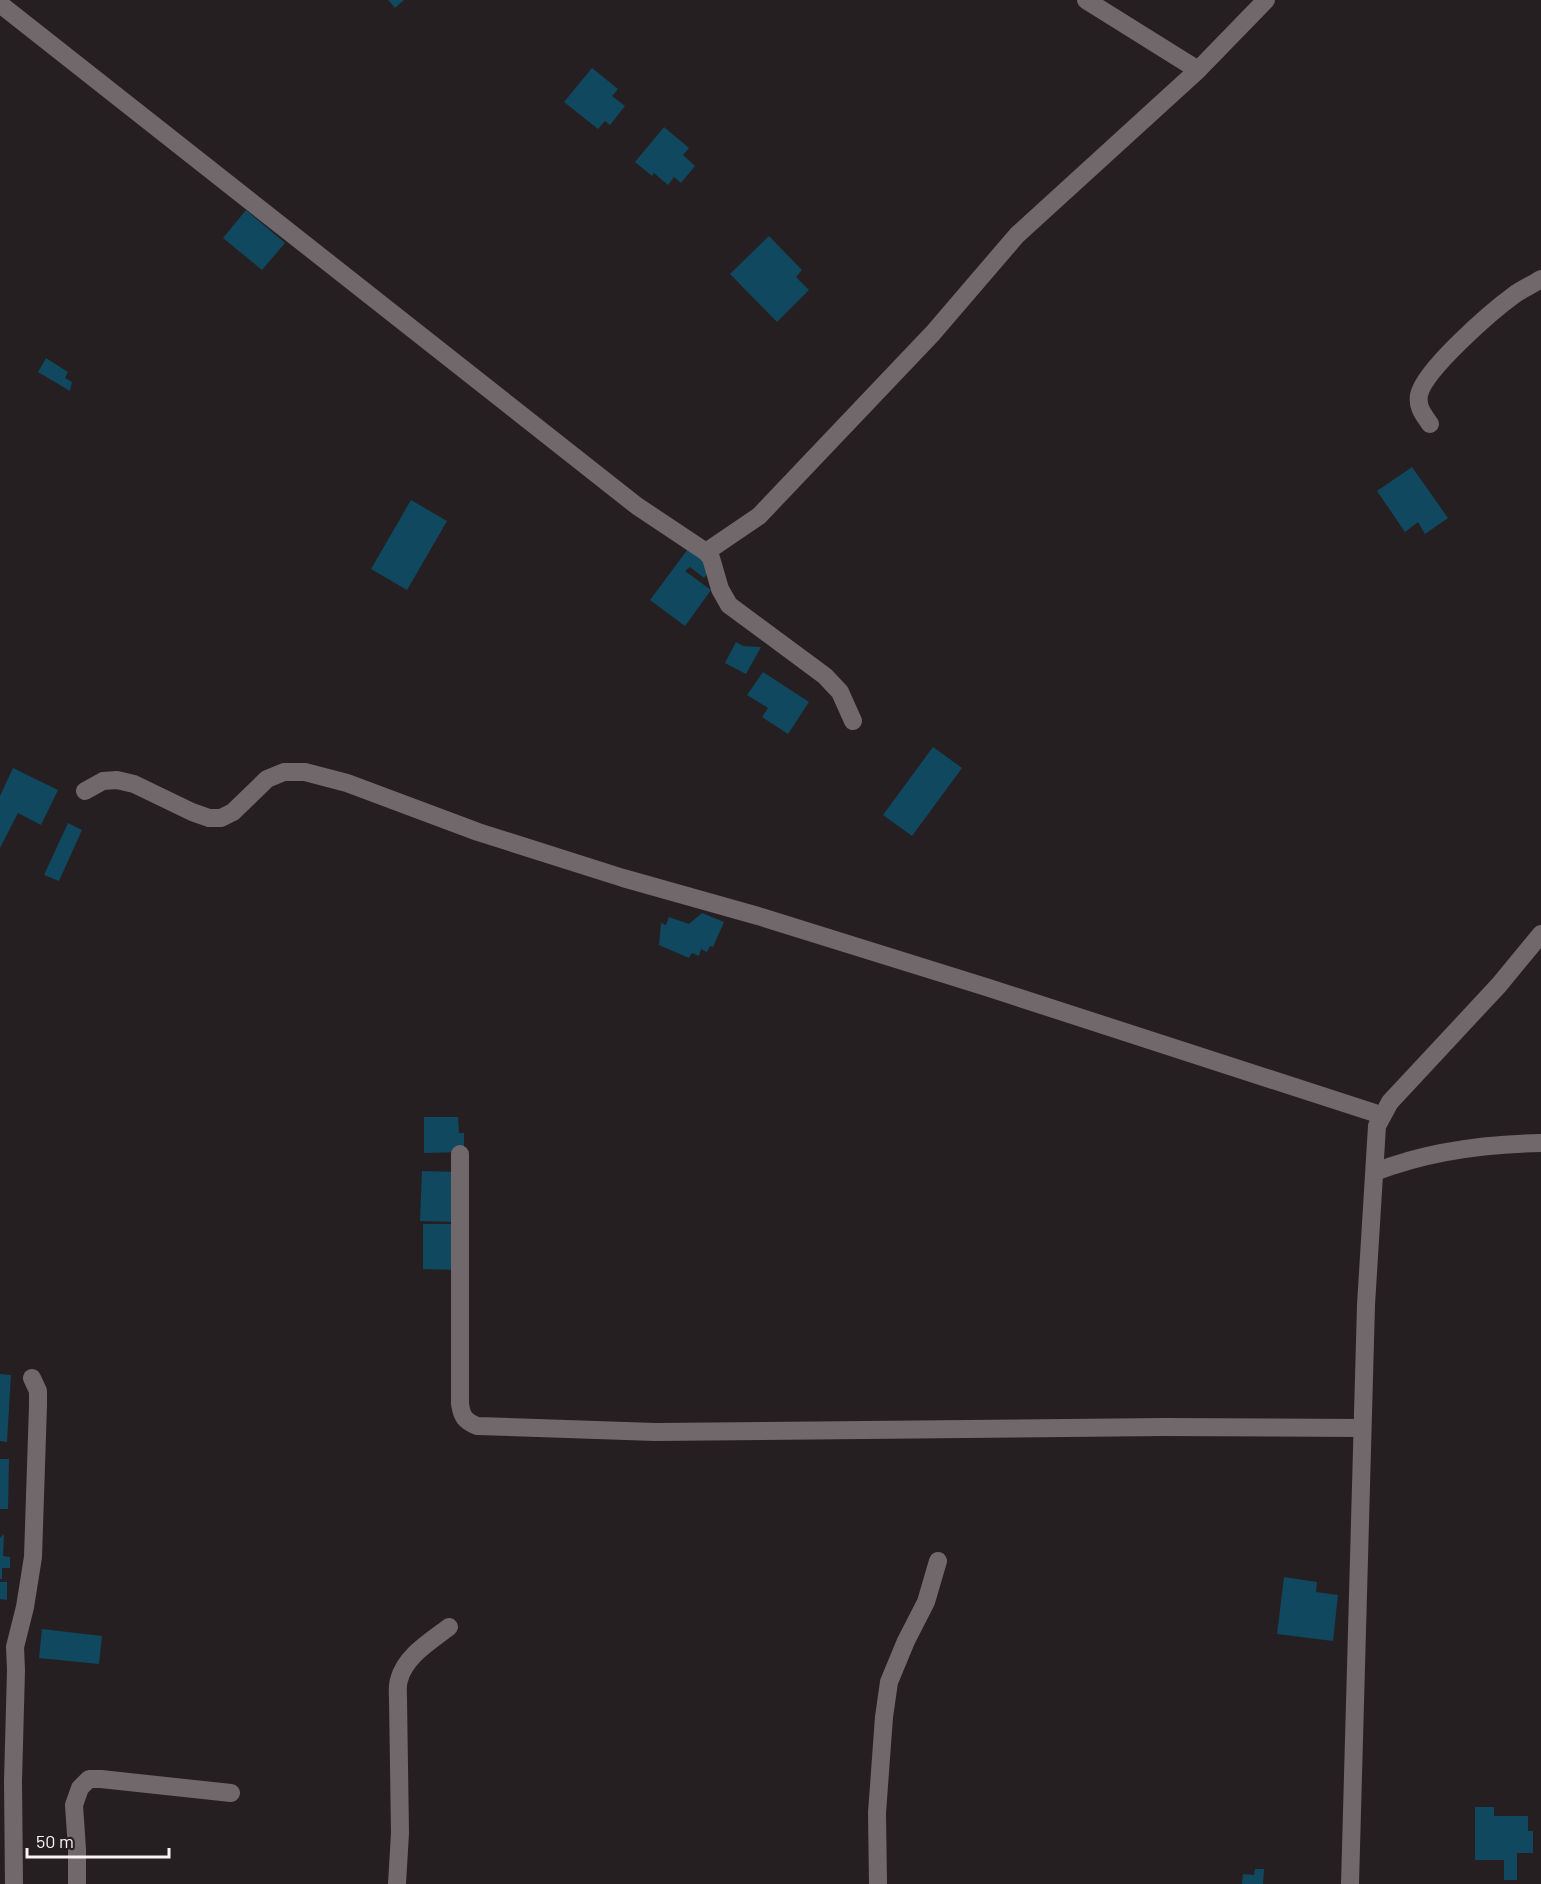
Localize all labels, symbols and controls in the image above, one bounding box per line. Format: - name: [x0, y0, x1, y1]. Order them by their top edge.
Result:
- scale bar: [27, 1821, 170, 1859]
- text: 50 m: [36, 1830, 74, 1852]

